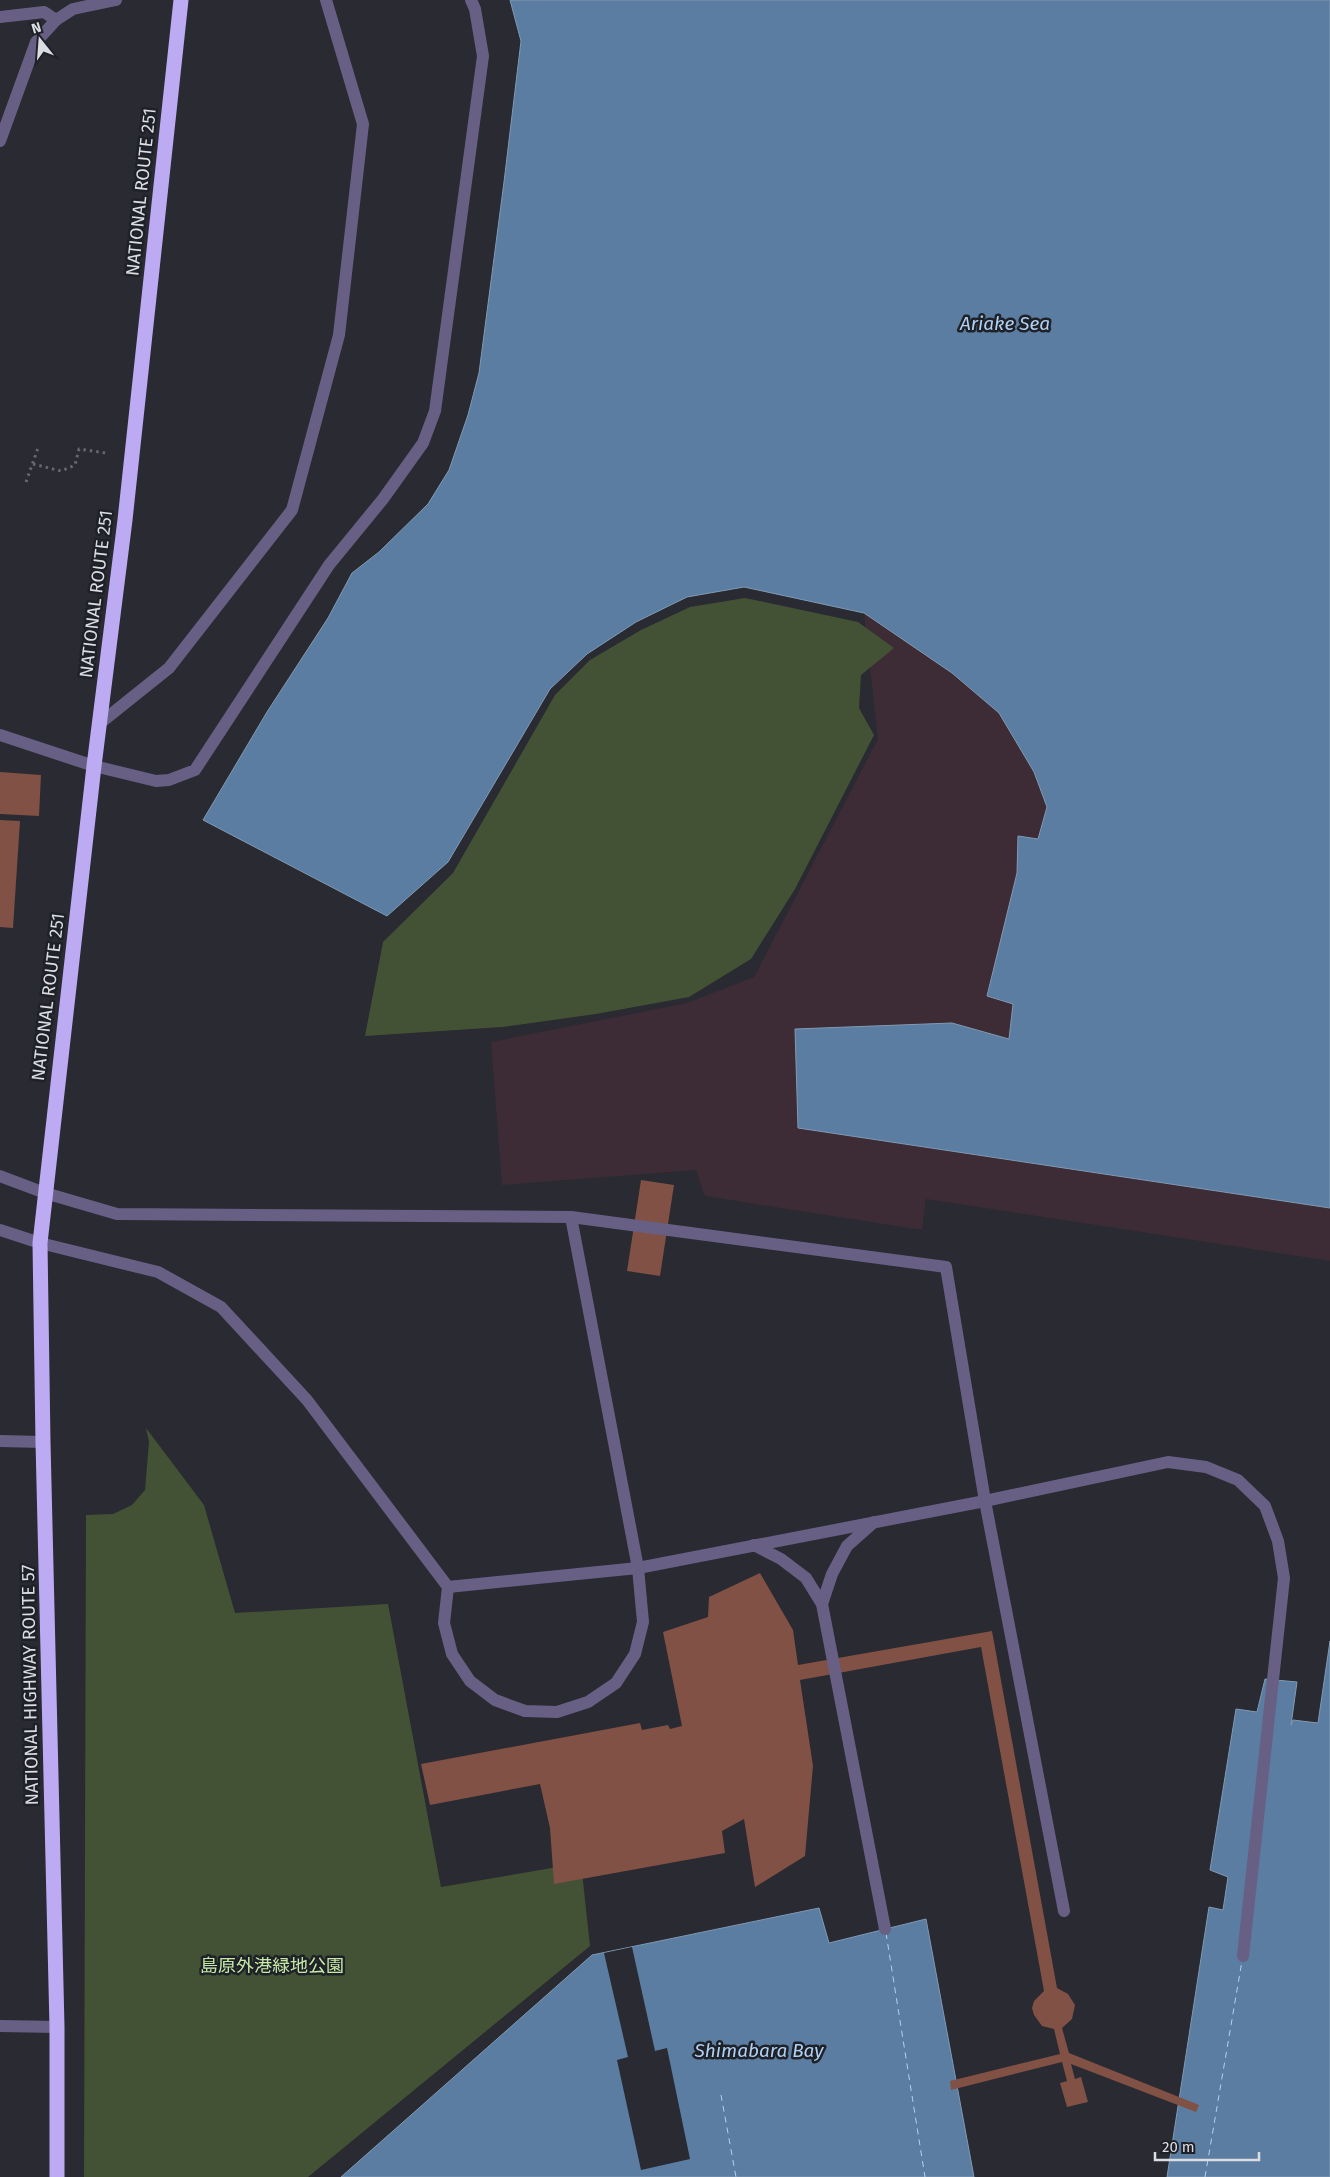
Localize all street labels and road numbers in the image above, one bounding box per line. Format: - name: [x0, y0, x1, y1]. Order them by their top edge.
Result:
- street label: NATIONAL ROUTE 251: [121, 107, 161, 277]
- street label: NATIONAL ROUTE 251: [75, 509, 117, 679]
- street label: NATIONAL ROUTE 251: [27, 912, 69, 1082]
- street label: NATIONAL HIGHWAY ROUTE 57: [17, 1565, 43, 1805]

